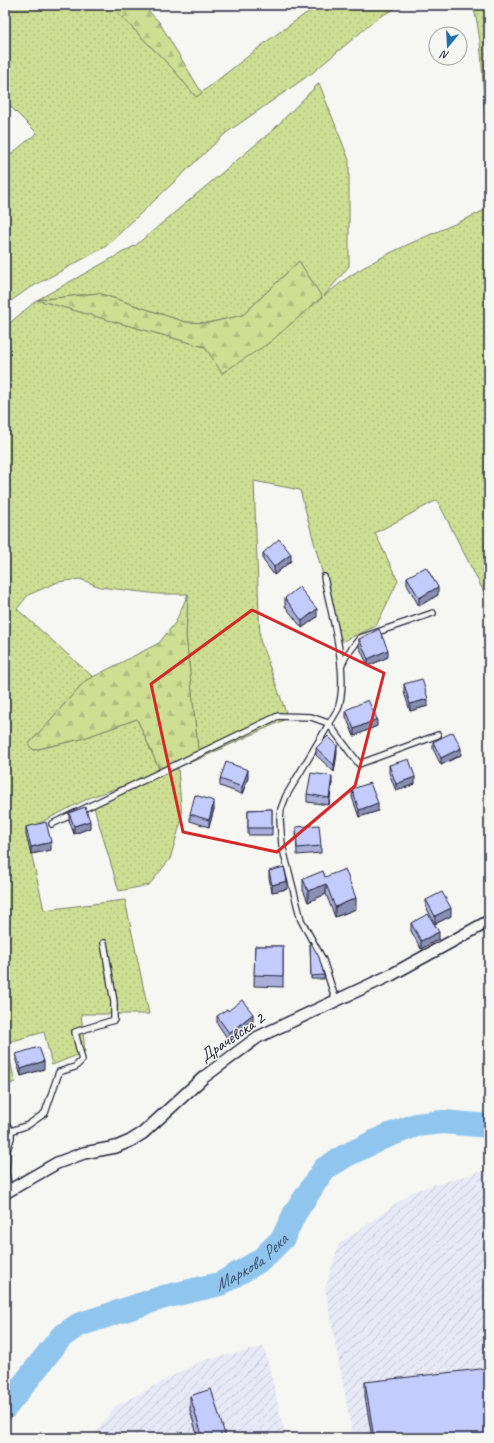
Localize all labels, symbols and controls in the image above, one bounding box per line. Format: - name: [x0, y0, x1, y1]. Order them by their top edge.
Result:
- north arrow: [428, 26, 468, 66]
- text: N: [437, 47, 450, 63]
- street label: Драчевска 2: [196, 1007, 270, 1066]
- water label: Маркова Река: [210, 1228, 293, 1296]

